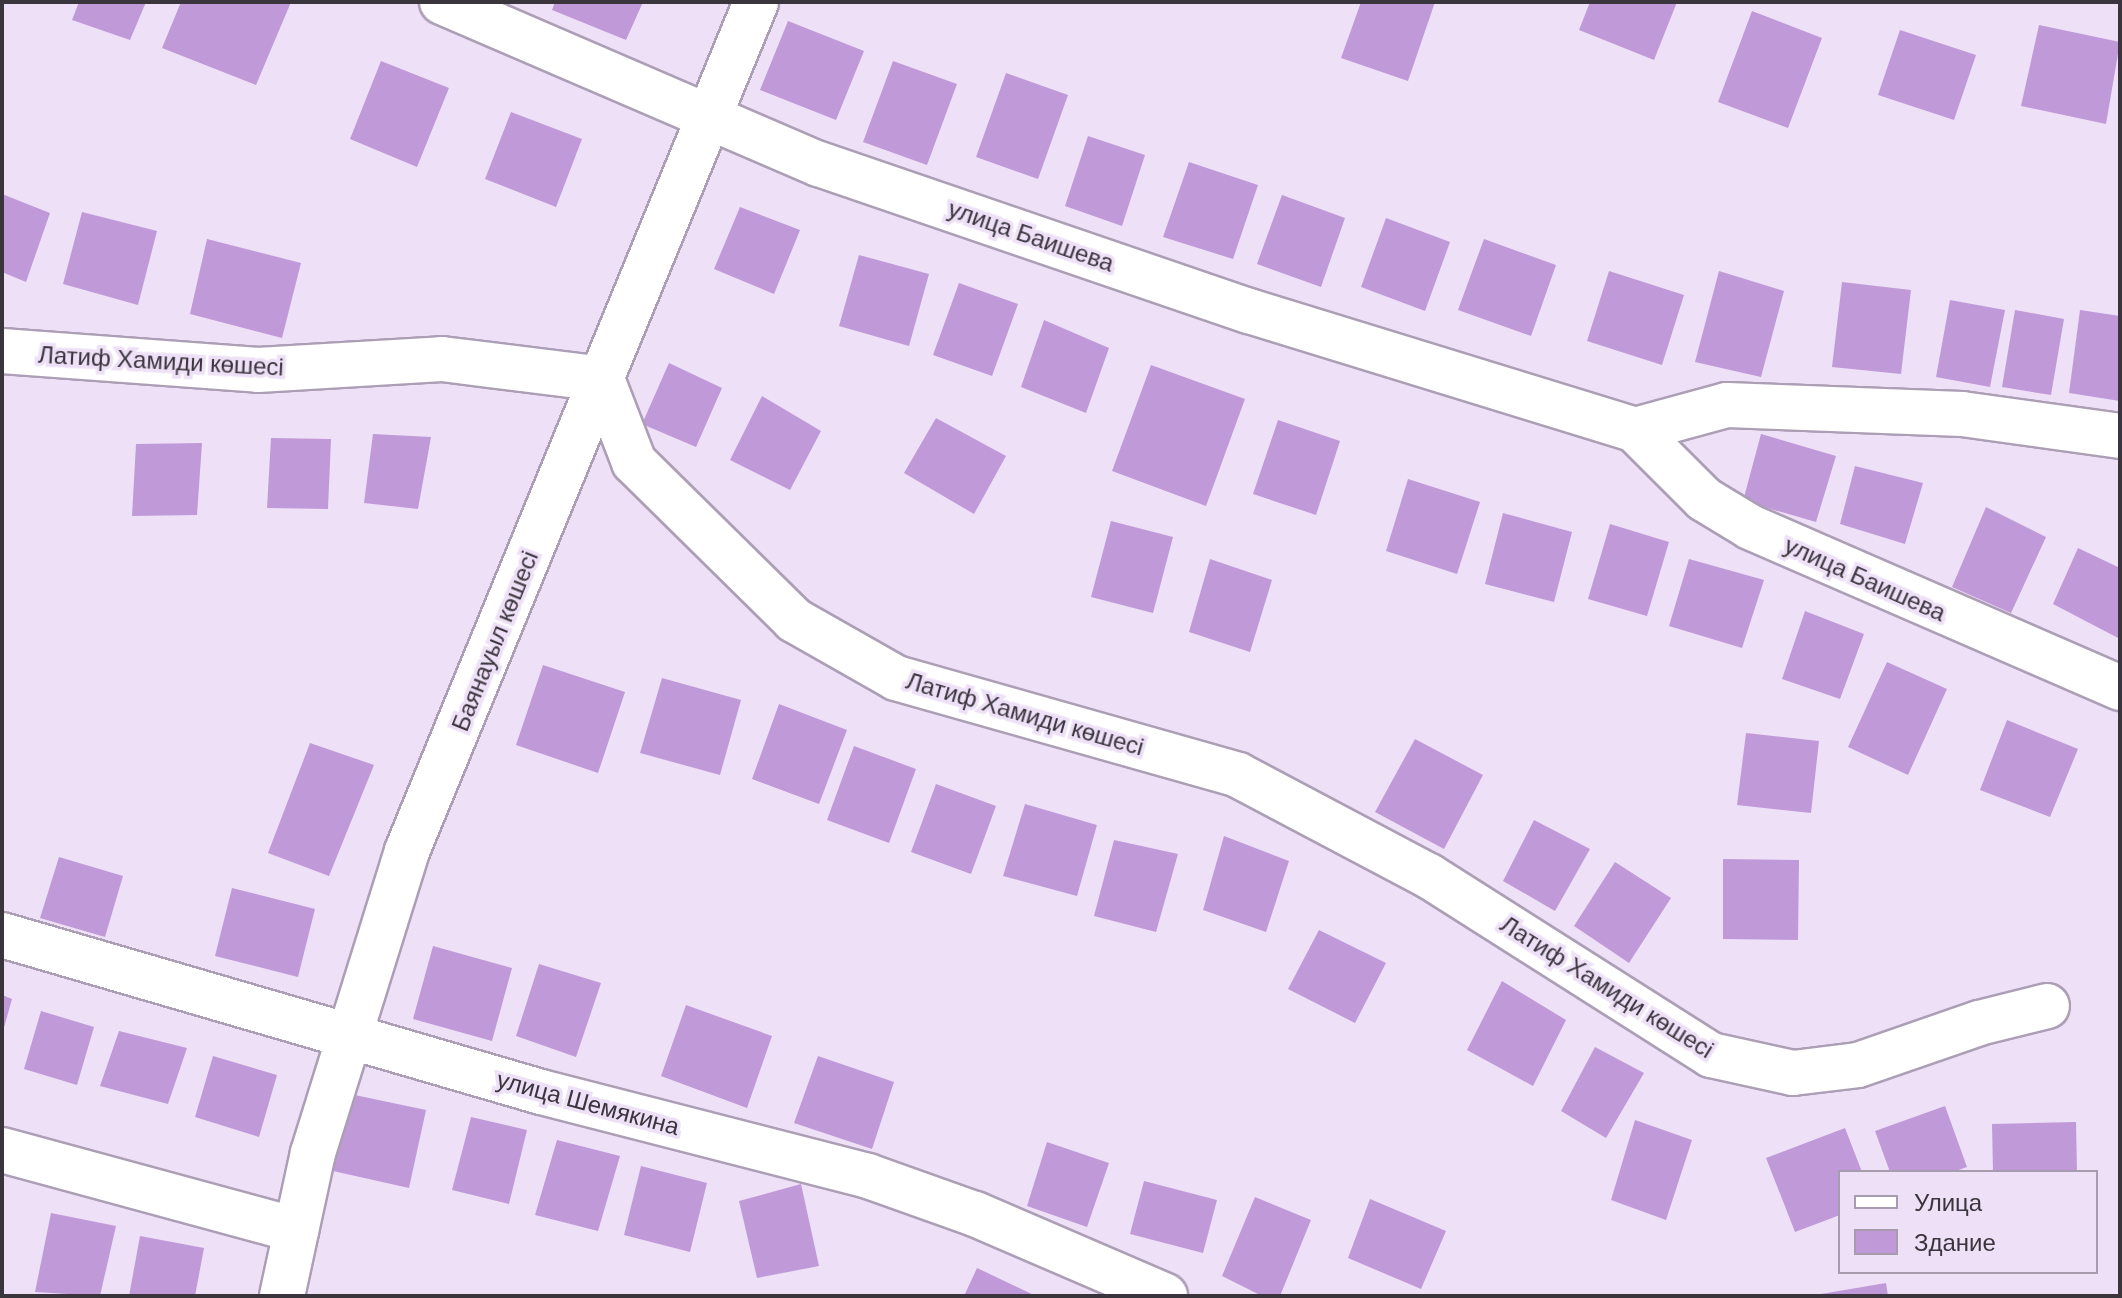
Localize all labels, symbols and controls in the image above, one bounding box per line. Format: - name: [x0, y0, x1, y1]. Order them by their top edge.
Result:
- street label: улица Баишева: [944, 194, 1118, 278]
- street label: Латиф Хамиди көшесі: [37, 340, 285, 382]
- street label: улица Баишева: [1780, 531, 1950, 627]
- street label: Баянауыл көшесі: [446, 547, 544, 735]
- street label: Латиф Хамиди көшесі: [903, 666, 1147, 762]
- street label: Латиф Хамиди көшесі: [1495, 910, 1719, 1064]
- street label: улица Шемякина: [494, 1065, 682, 1141]
- legend: [1838, 1170, 2098, 1274]
- text: Улица: [1914, 1187, 1982, 1218]
- text: Здание: [1914, 1227, 1996, 1258]

